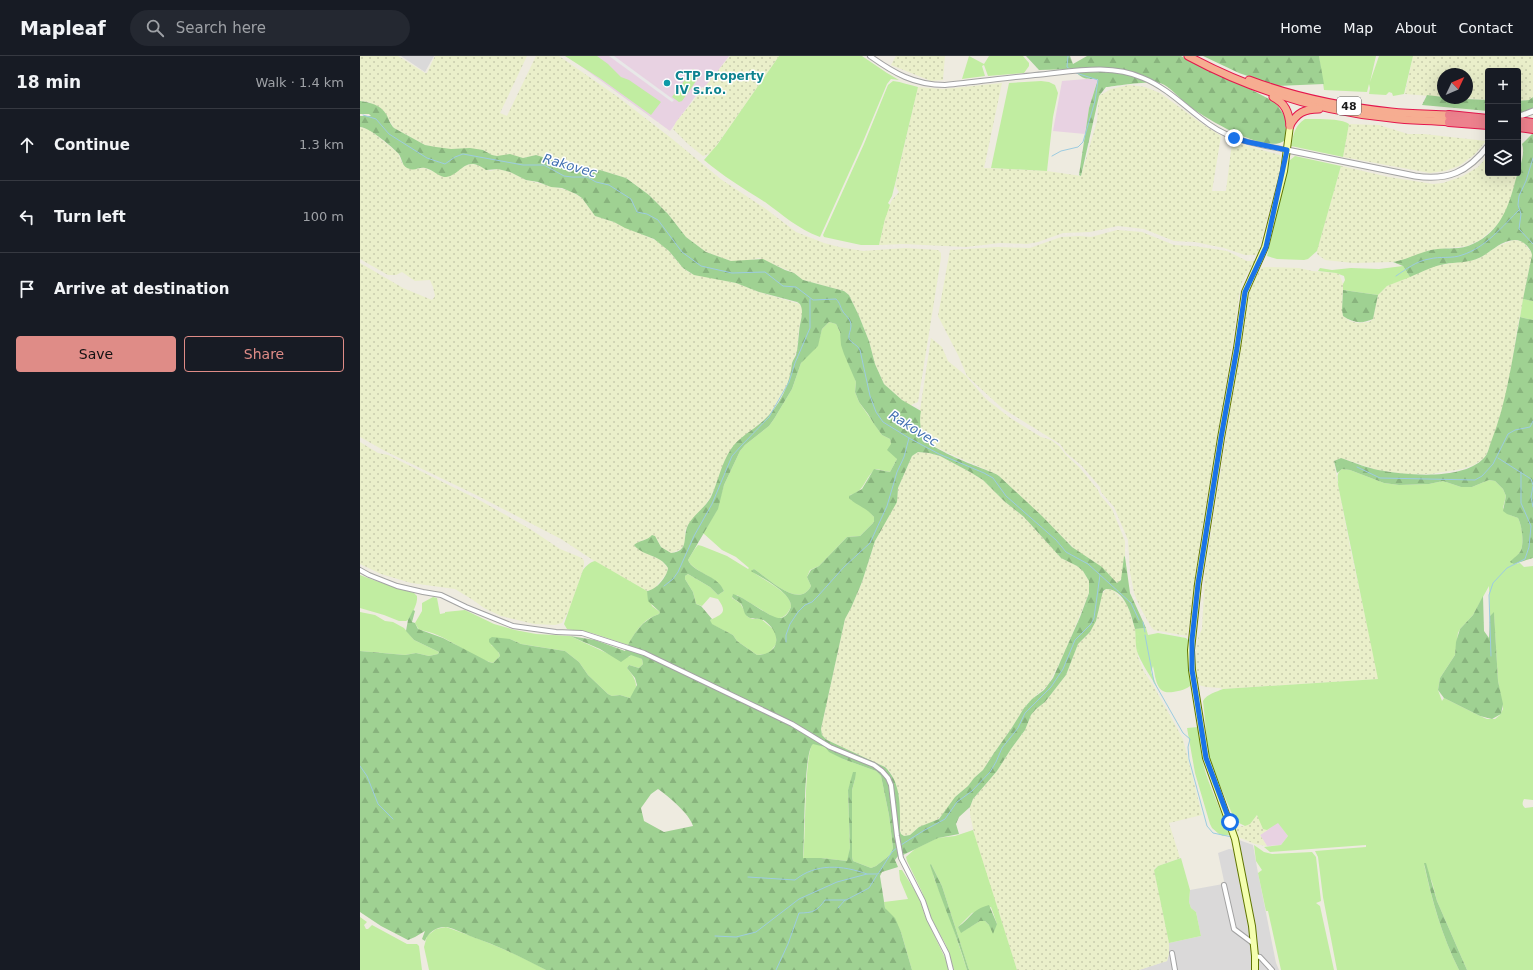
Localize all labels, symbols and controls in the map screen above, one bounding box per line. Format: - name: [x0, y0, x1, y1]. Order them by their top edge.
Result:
- search box: [130, 10, 410, 46]
- text: Mapleaf: [20, 17, 106, 39]
- icon: search: [144, 17, 166, 39]
- text: Search here: [176, 19, 266, 37]
- text: Home: [1280, 20, 1322, 36]
- text: Map: [1344, 20, 1373, 36]
- text: About: [1395, 20, 1437, 36]
- text: Contact: [1459, 20, 1513, 36]
- north arrow: [1437, 68, 1473, 104]
- map controls: [1485, 68, 1521, 176]
- button: +: [1485, 68, 1521, 104]
- place label: CTP Property IV s.r.o.: [675, 69, 764, 97]
- text: 18 min: [16, 72, 81, 92]
- text: Walk · 1.4 km: [255, 75, 344, 90]
- marker: CTP Property IV s.r.o.: [662, 78, 672, 88]
- road number: 48: [1337, 97, 1361, 115]
- button: −: [1485, 104, 1521, 140]
- route end: [1225, 129, 1243, 147]
- icon: ahead: [16, 134, 38, 156]
- text: Continue: [54, 136, 130, 154]
- text: 1.3 km: [299, 137, 344, 152]
- button: layers: [1485, 140, 1521, 176]
- water label: Rakovec: [541, 151, 599, 180]
- icon: left: [16, 206, 38, 228]
- text: Turn left: [54, 208, 126, 226]
- text: 100 m: [302, 209, 344, 224]
- icon: arrive: [16, 278, 38, 300]
- text: Arrive at destination: [54, 280, 229, 298]
- button: Save: [16, 336, 176, 372]
- button: Share: [184, 336, 344, 372]
- water label: Rakovec: [886, 407, 941, 449]
- route start: [1221, 813, 1239, 831]

